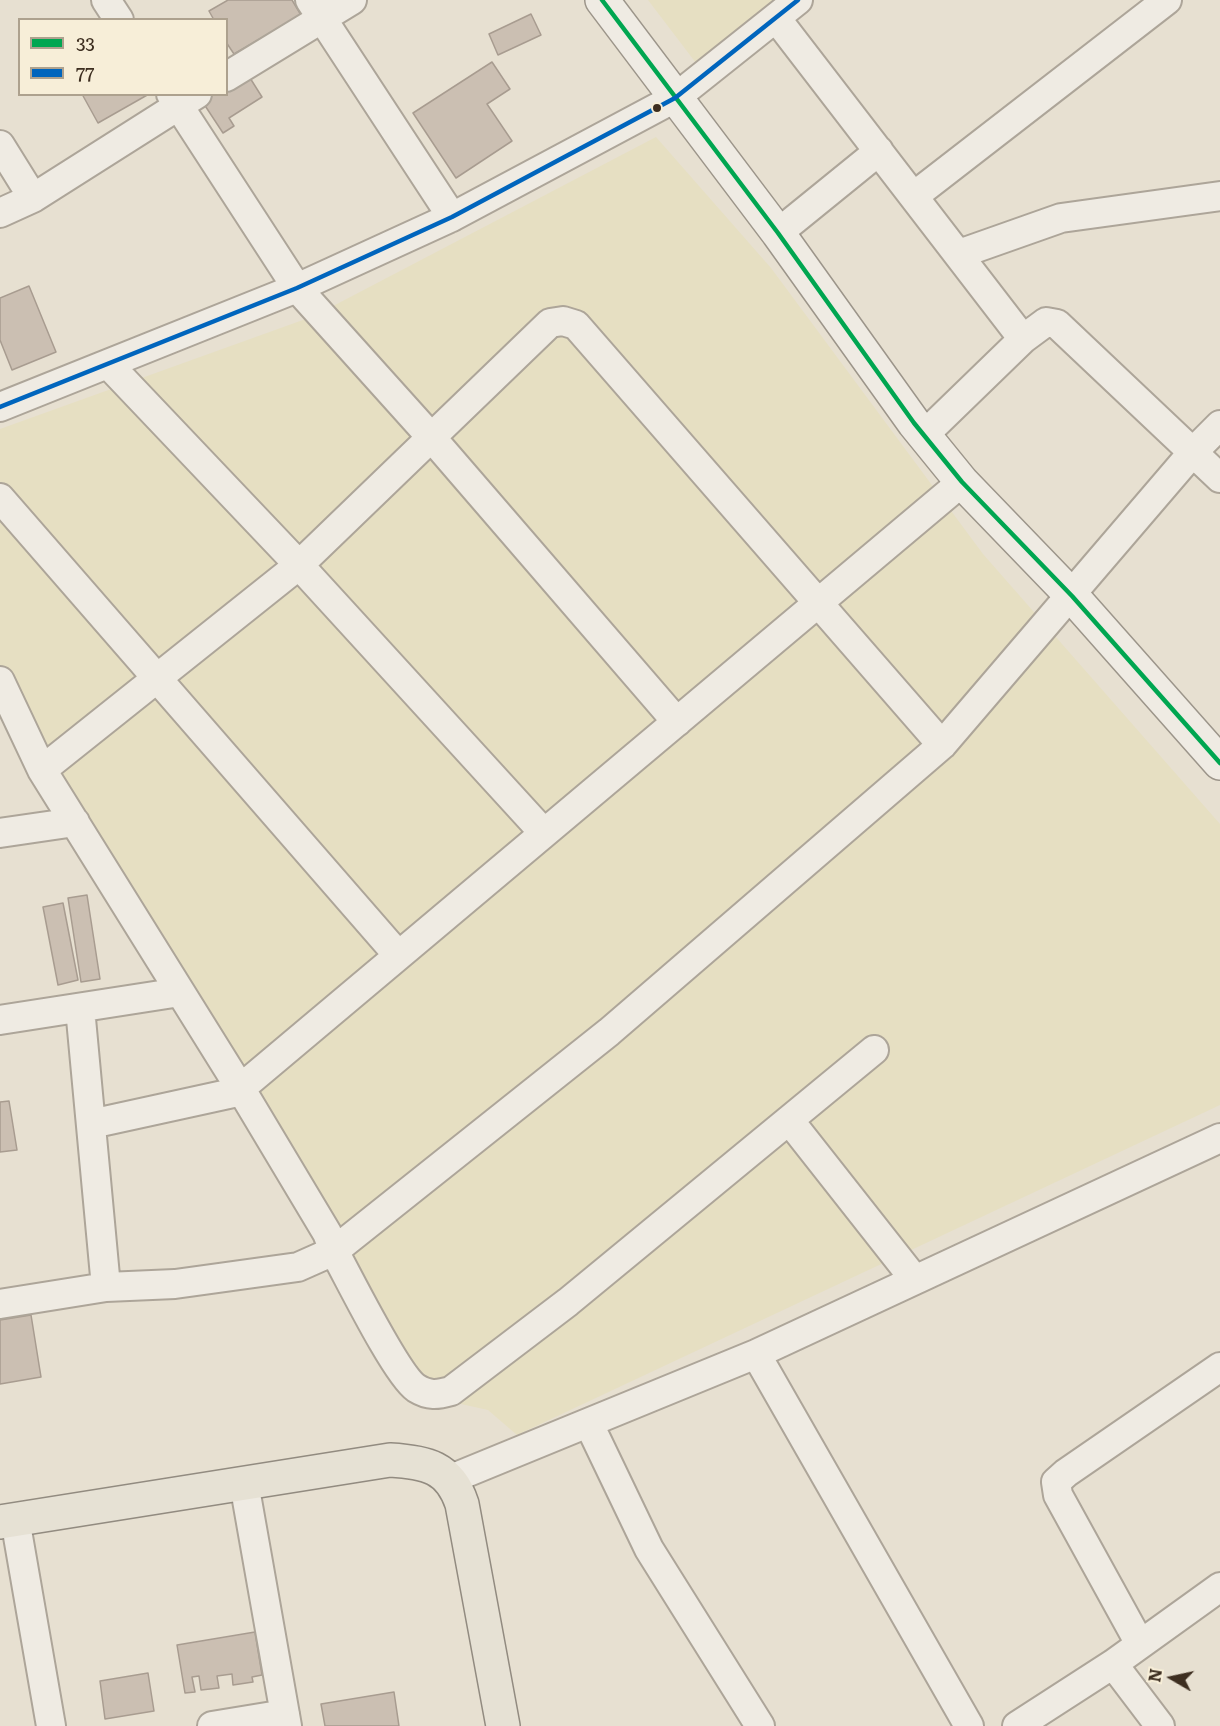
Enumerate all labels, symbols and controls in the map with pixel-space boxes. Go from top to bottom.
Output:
legend [18,18,228,96]
text: 33 [76,30,95,57]
text: 77 [76,60,94,87]
unlabelled marker [651,102,663,114]
north arrow [1142,1648,1202,1708]
text: N [1141,1667,1167,1684]

